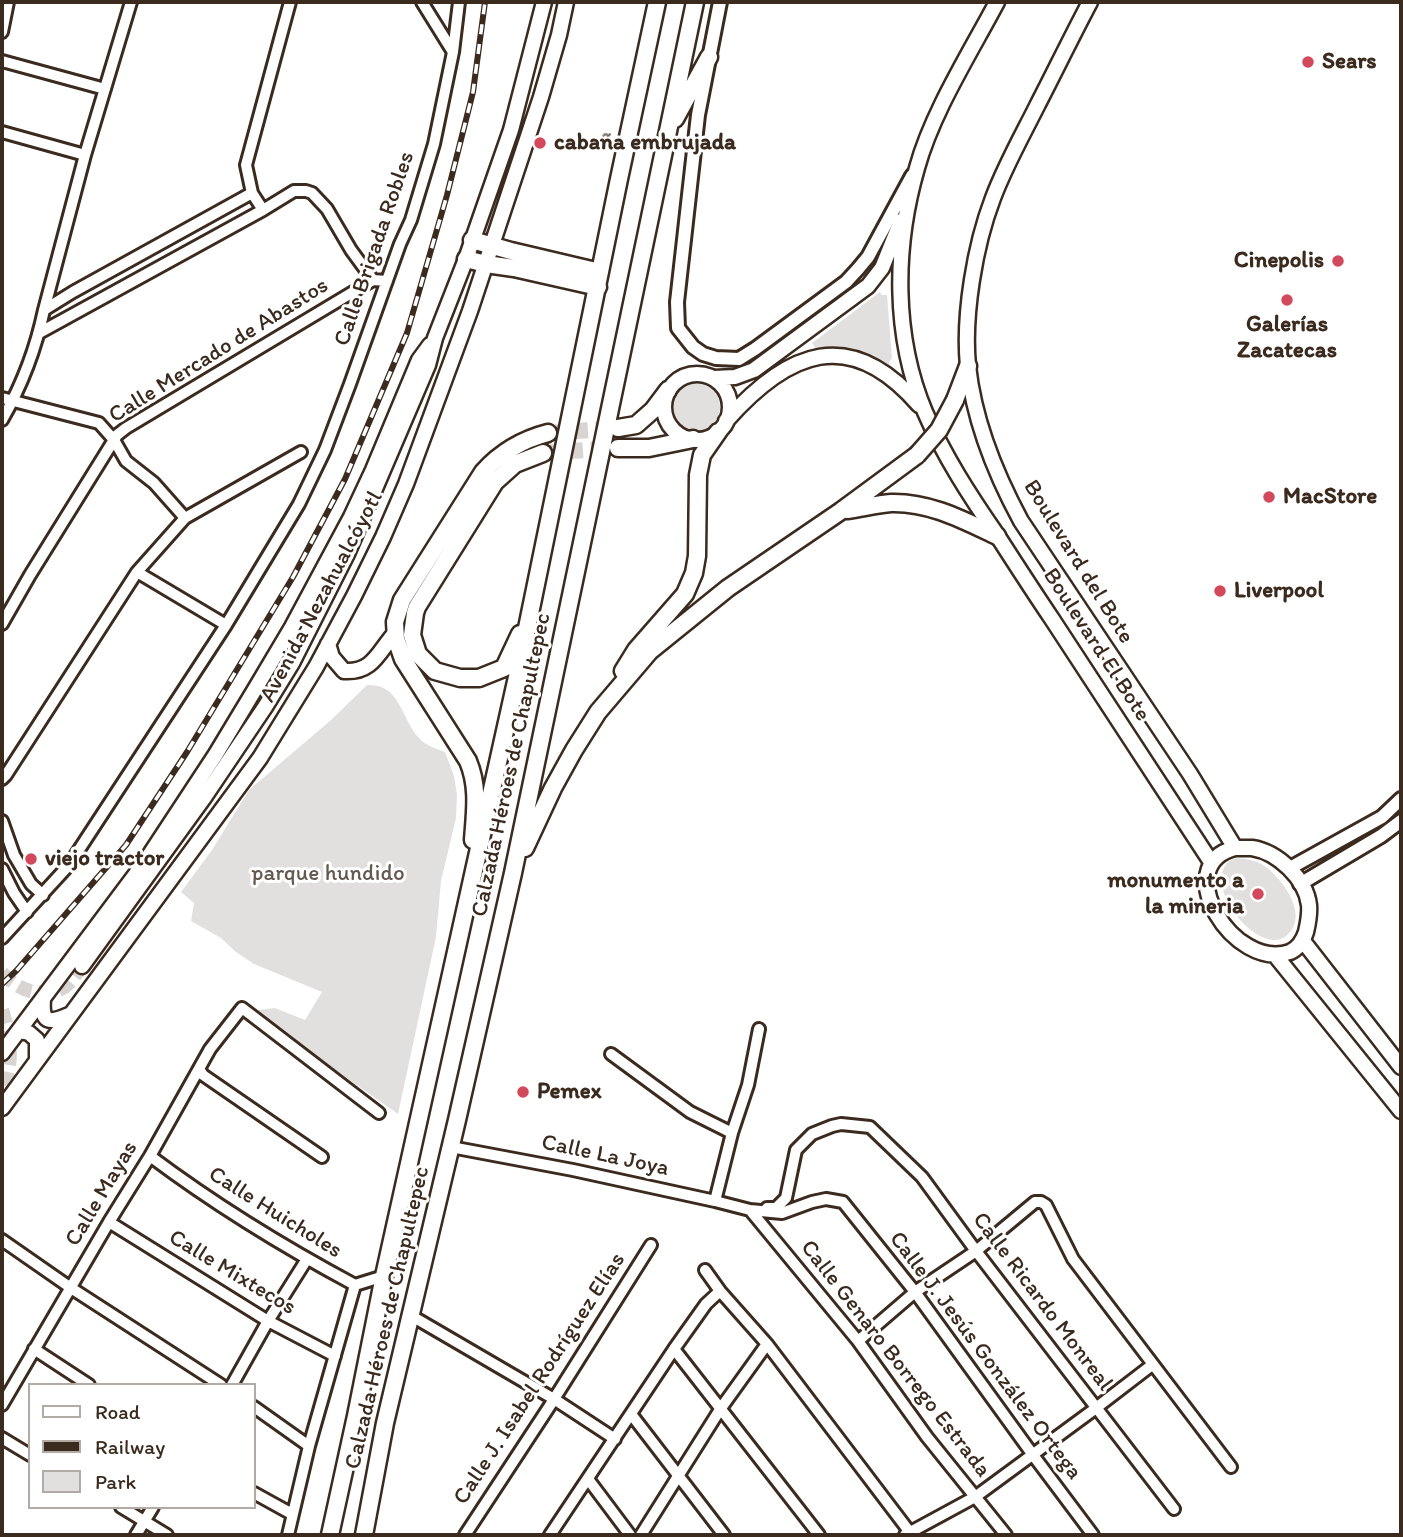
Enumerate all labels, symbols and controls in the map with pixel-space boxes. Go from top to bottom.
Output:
place label: Sears [1322,48,1377,76]
marker: Sears [1300,54,1316,70]
place label: cabaña embrujada [554,129,736,157]
marker: cabaña embrujada [532,135,548,151]
street label: Calle Brigada Robles [329,148,421,350]
place label: Cinepolis [1234,247,1324,275]
marker: Cinepolis [1330,253,1346,269]
street label: Calle Mercado de Abastos [104,272,334,430]
marker: Galerías Zacatecas [1279,292,1295,308]
place label: Galerías Zacatecas [1237,311,1337,365]
street label: Boulevard del Bote [1017,475,1139,649]
place label: MacStore [1283,483,1377,511]
street label: Avenida Nezahualcóyotl [255,487,389,707]
marker: MacStore [1261,489,1277,505]
street label: Boulevard El Bote [1036,563,1156,727]
place label: Liverpool [1234,577,1324,605]
marker: Liverpool [1212,583,1228,599]
street label: Calzada Héroes de Chapultepec [466,611,558,919]
place label: viejo tractor [45,845,164,873]
marker: viejo tractor [23,851,39,867]
park label: parque hundido [251,860,405,888]
place label: monumento a la mineria [1107,867,1244,921]
marker: monumento a la mineria [1250,886,1266,902]
place label: Pemex [537,1078,602,1106]
marker: Pemex [515,1084,531,1100]
street label: Calle La Joya [539,1129,671,1183]
street label: Calle Mayas [60,1136,144,1252]
street label: Calle Huicholes [203,1161,347,1265]
street label: Calzada Héroes de Chapultepec [340,1164,436,1472]
street label: Calle Ricardo Monreal [966,1207,1118,1397]
street label: Calle Mixtecos [163,1224,301,1322]
street label: Calle J. Jesús González Ortega [883,1227,1087,1485]
street label: Calle Genaro Borrego Estrada [794,1235,996,1483]
street label: Calle J. Isabel Rodríguez Elías [448,1248,632,1510]
legend [28,1383,256,1509]
text: Road [95,1399,140,1424]
text: Railway [95,1434,165,1459]
text: Park [95,1469,136,1494]

